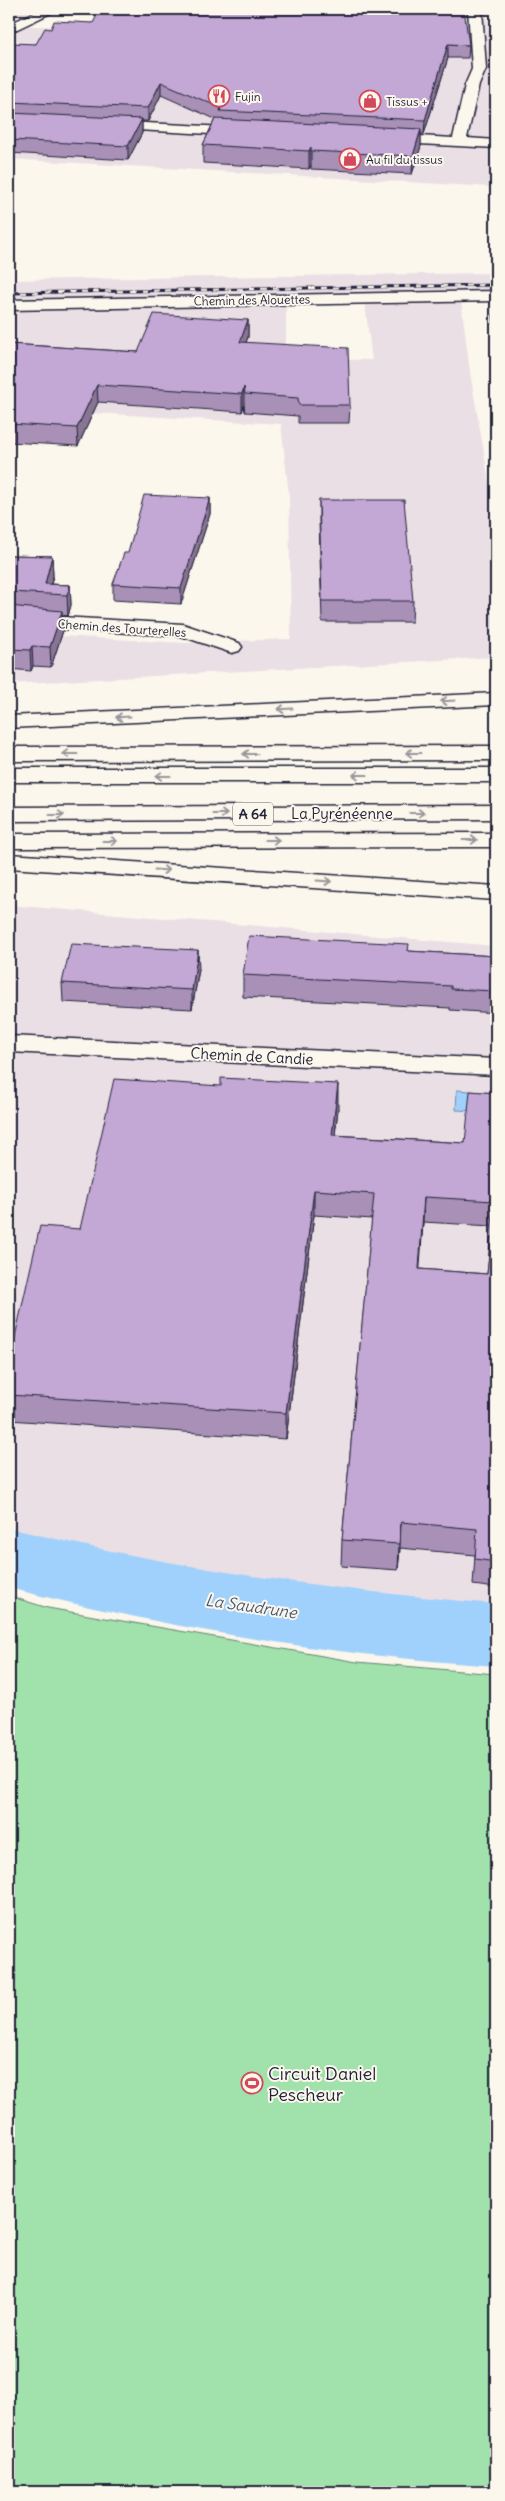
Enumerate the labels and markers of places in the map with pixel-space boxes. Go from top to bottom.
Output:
restaurant icon: Fujin [207,84,231,108]
place label: Fujin [235,89,261,104]
shop icon: Tissus + [358,89,382,113]
place label: Tissus + [386,94,428,109]
shop icon: Au fil du tissus [338,147,362,171]
place label: Au fil du tissus [366,152,443,167]
place label: Circuit Daniel Pescheur [268,2062,376,2106]
sports icon: Circuit Daniel Pescheur [240,2071,264,2095]

